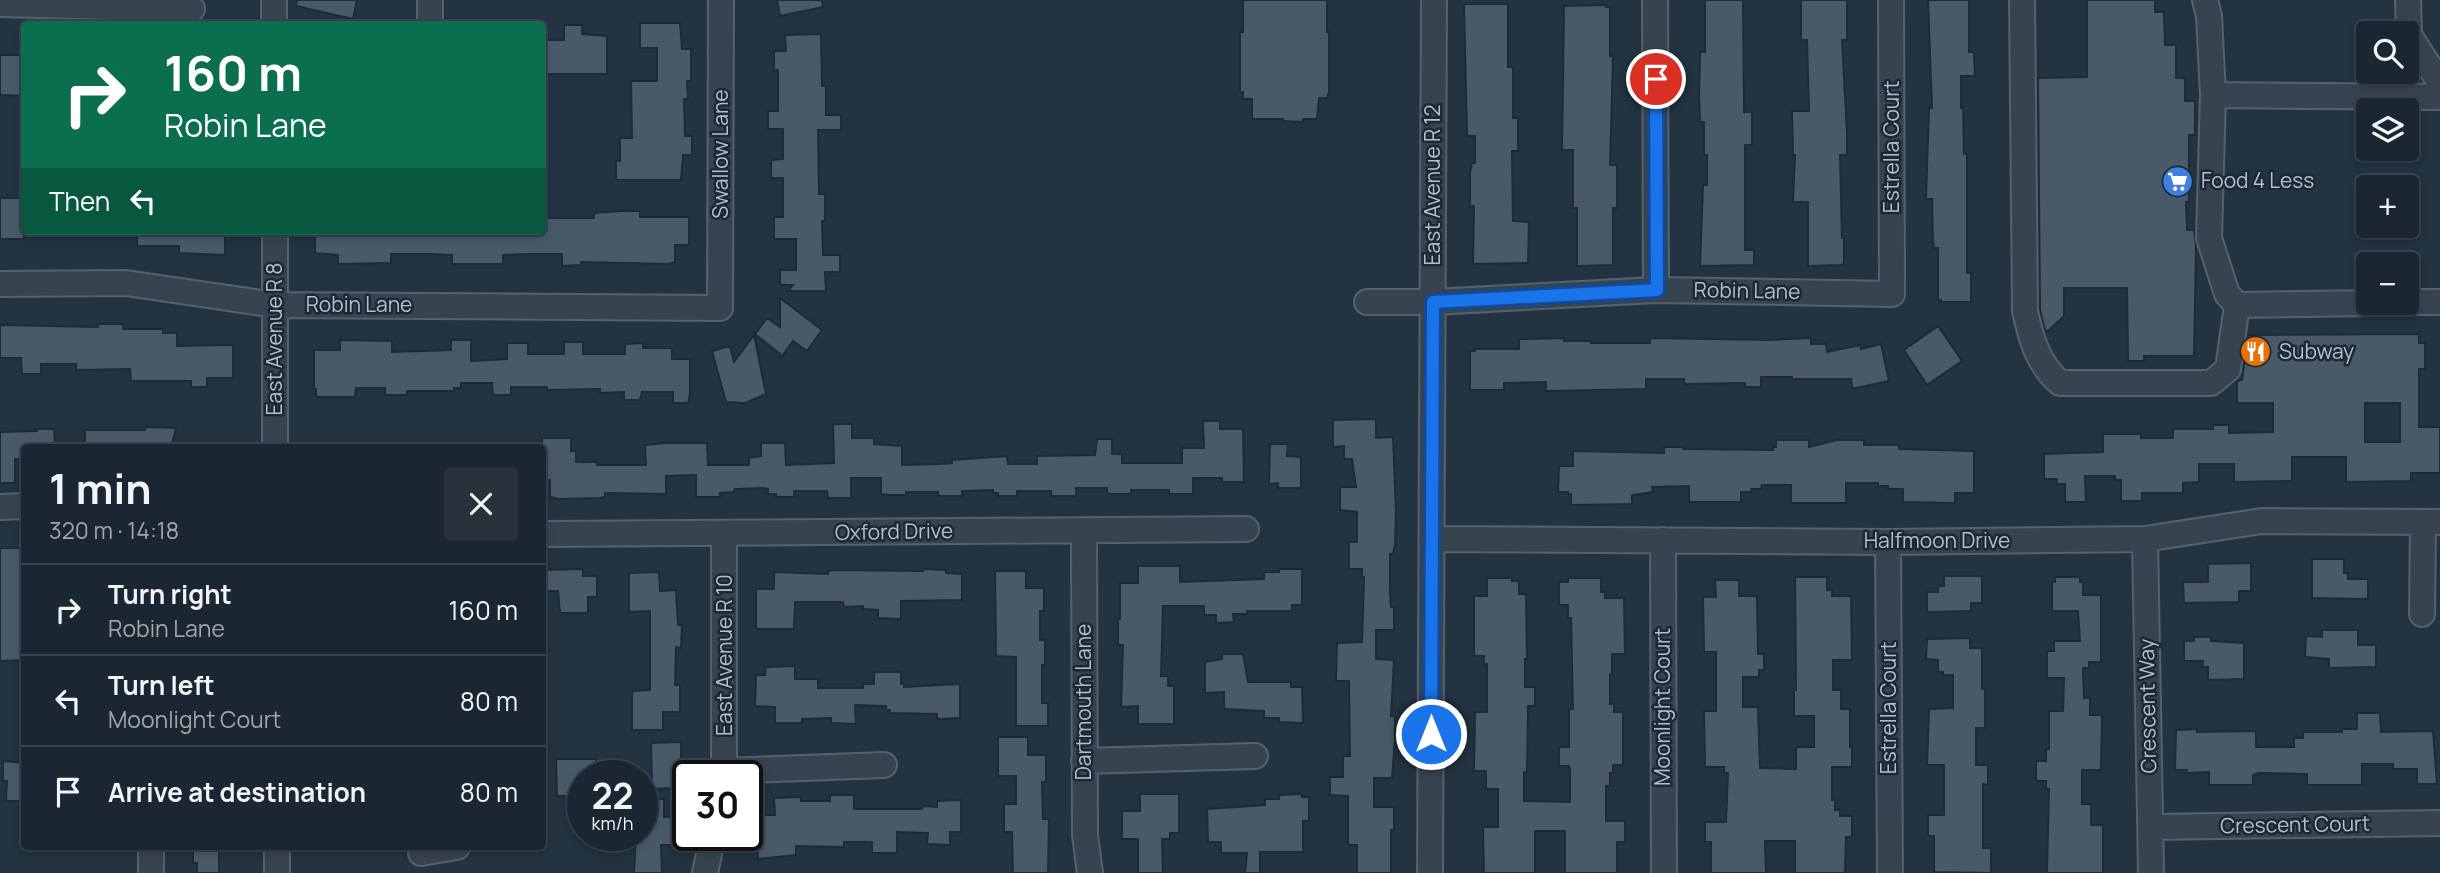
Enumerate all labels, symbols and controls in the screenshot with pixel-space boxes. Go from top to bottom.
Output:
map controls [2356,21,2419,315]
button: search [2356,21,2419,84]
text: 160 m [164,39,302,106]
icon: right [49,49,140,140]
pin [1626,49,1686,109]
icon: arrive [1637,60,1675,98]
street label: Estrella Court [1877,81,1905,213]
street label: Swallow Lane [706,89,734,219]
button: layers [2356,98,2419,161]
text: Robin Lane [164,103,327,147]
street label: East Avenue R 12 [1418,105,1446,265]
supermarket icon: Food 4 Less [2161,164,2195,198]
place label: Food 4 Less [2201,166,2314,194]
button: + [2356,175,2419,238]
icon: left [124,182,162,220]
text: Then [49,183,110,219]
button: − [2356,252,2419,315]
street label: East Avenue R 8 [260,263,288,416]
street label: Robin Lane [1693,275,1801,305]
street label: Robin Lane [306,290,412,318]
restaurant icon: Subway [2239,335,2273,369]
place label: Subway [2279,337,2354,365]
text: 1 min [49,459,152,517]
button: close [444,467,518,541]
text: 320 m · 14:18 [49,514,179,546]
street label: Oxford Drive [835,516,953,546]
street label: Halfmoon Drive [1864,526,2010,554]
street label: East Avenue R 10 [710,574,738,736]
text: Turn right [108,576,232,612]
icon: right [49,591,87,629]
text: 160 m [449,592,518,628]
text: Robin Lane [108,612,225,644]
street label: Dartmouth Lane [1069,624,1097,780]
street label: Moonlight Court [1648,628,1676,786]
street label: Crescent Way [2132,638,2162,774]
street label: Estrella Court [1874,642,1902,774]
text: Turn left [108,667,215,703]
icon: left [49,682,87,720]
text: 80 m [460,683,518,719]
position arrow [1394,697,1468,771]
text: Moonlight Court [108,703,281,735]
speed limit sign: 30 [672,760,763,851]
text: 22 [592,772,633,820]
icon: arrive [49,773,87,811]
text: Arrive at destination [108,774,366,810]
text: 80 m [460,774,518,810]
street label: Crescent Court [2220,809,2370,839]
text: km/h [592,811,633,835]

